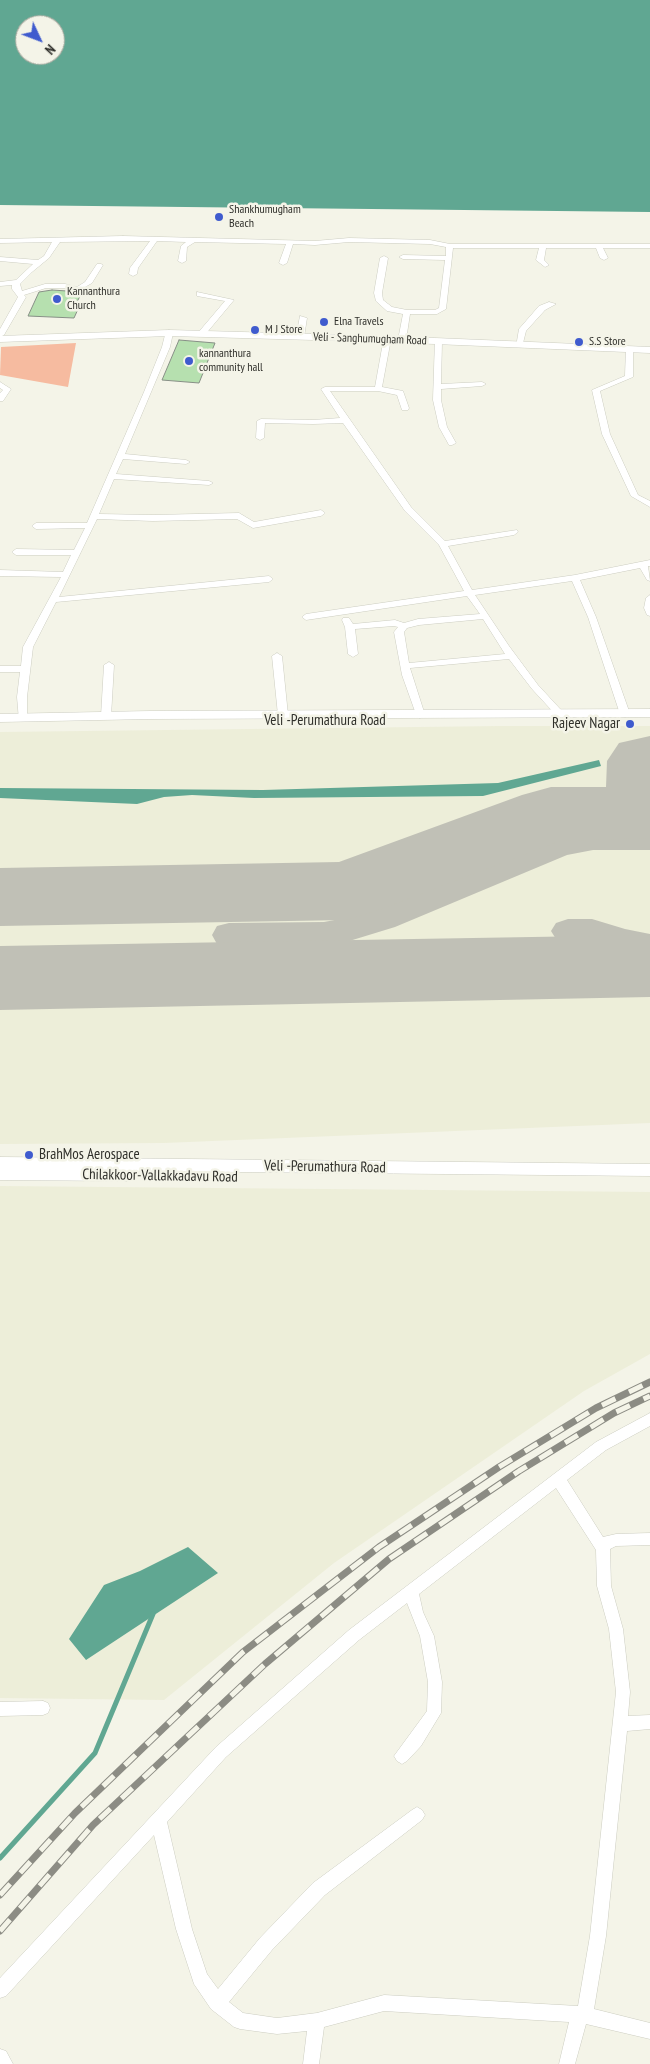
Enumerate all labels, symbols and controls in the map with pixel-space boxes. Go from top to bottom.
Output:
north arrow [15,15,65,65]
text: N [41,41,59,58]
place label: Shankhumugham Beach [229,203,301,231]
marker: Shankhumugham Beach [213,211,225,223]
place label: Kannanthura Church [67,285,120,313]
marker: Kannanthura Church [51,293,63,305]
place label: Elna Travels [334,315,383,329]
marker: Elna Travels [318,316,330,328]
place label: M J Store [265,323,302,337]
marker: M J Store [249,324,261,336]
street label: Veli - Sanghumugham Road [313,330,427,348]
place label: S.S Store [589,335,626,349]
marker: S.S Store [573,336,585,348]
place label: kannanthura community hall [199,347,263,375]
marker: kannanthura community hall [183,355,195,367]
street label: Veli -Perumathura Road [264,712,386,730]
place label: Rajeev Nagar [552,715,620,733]
marker: Rajeev Nagar [624,718,636,730]
place label: BrahMos Aerospace [39,1146,140,1164]
marker: BrahMos Aerospace [23,1149,35,1161]
street label: Veli -Perumathura Road [264,1157,386,1177]
street label: Chilakkoor-Vallakkadavu Road [82,1166,238,1186]

